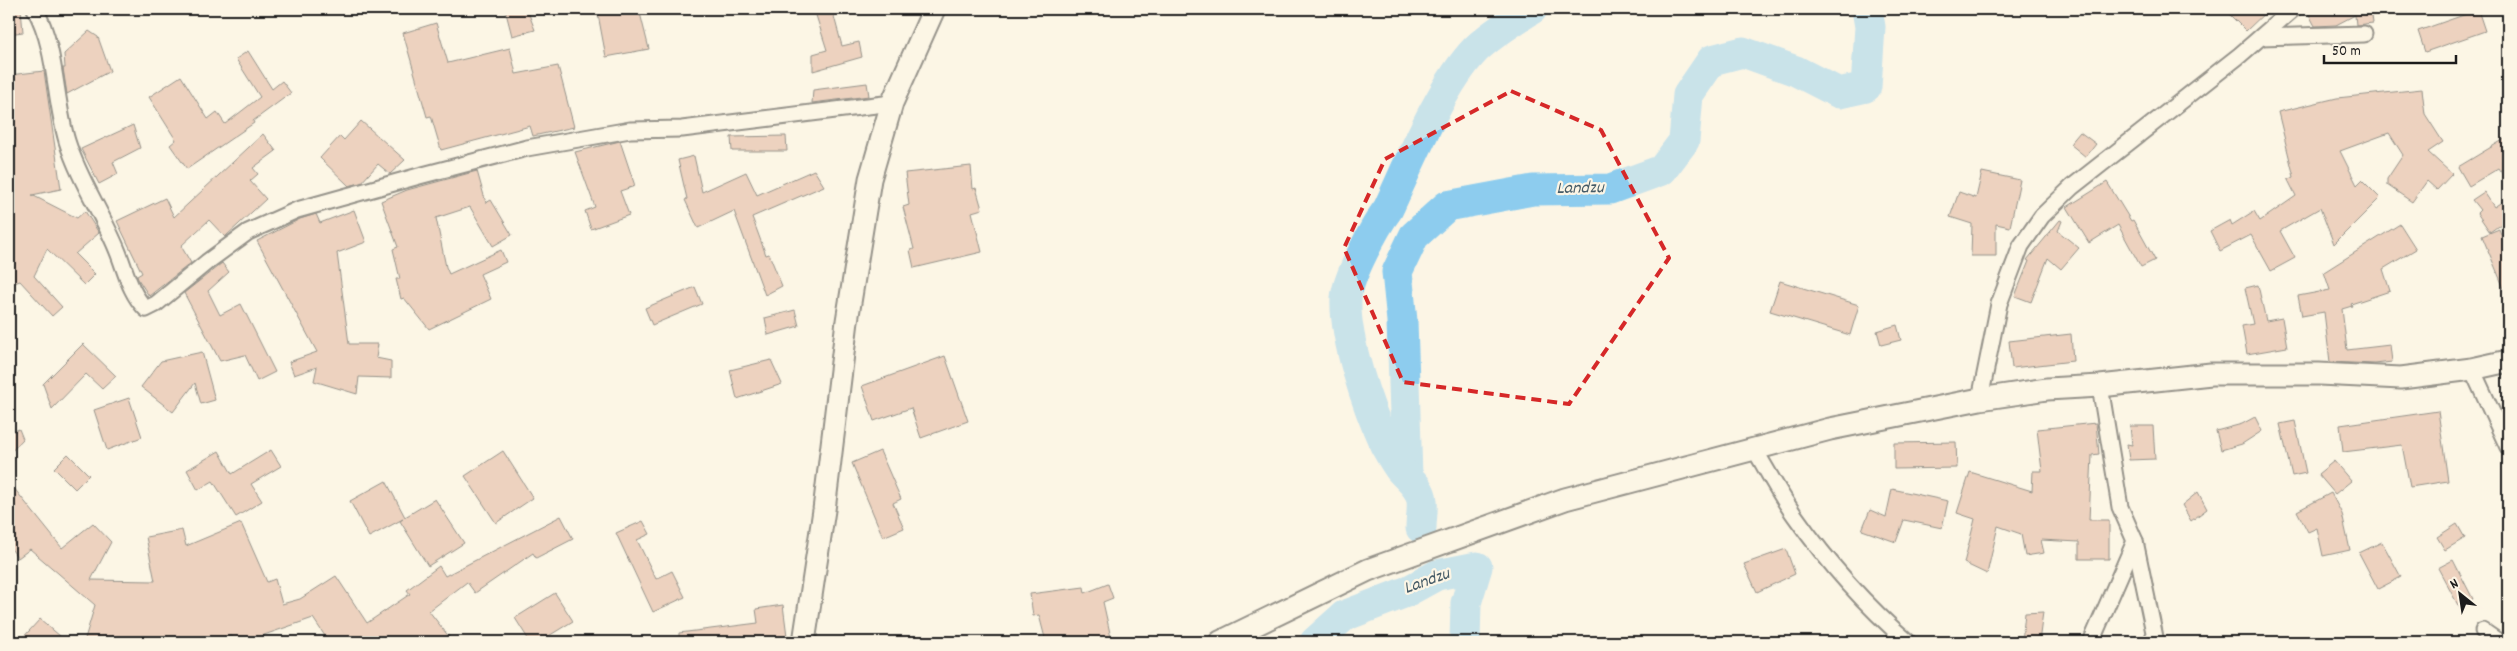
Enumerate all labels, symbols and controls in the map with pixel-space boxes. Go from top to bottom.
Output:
scale bar [2324,32,2457,64]
text: 50 m [2332,41,2361,63]
water label: Landzu [1556,176,1605,202]
water label: Landzu [1401,562,1455,602]
north arrow [2434,568,2484,618]
text: N [2447,574,2463,595]

